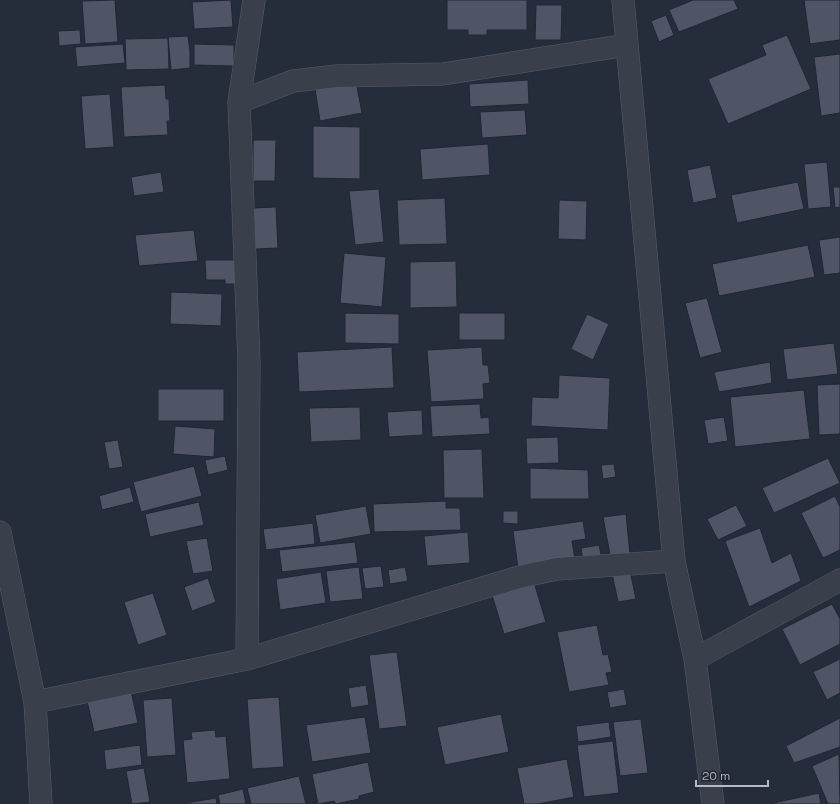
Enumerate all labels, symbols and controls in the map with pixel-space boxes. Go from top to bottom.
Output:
scale bar [696,762,768,788]
text: 20 m [702,768,730,784]

